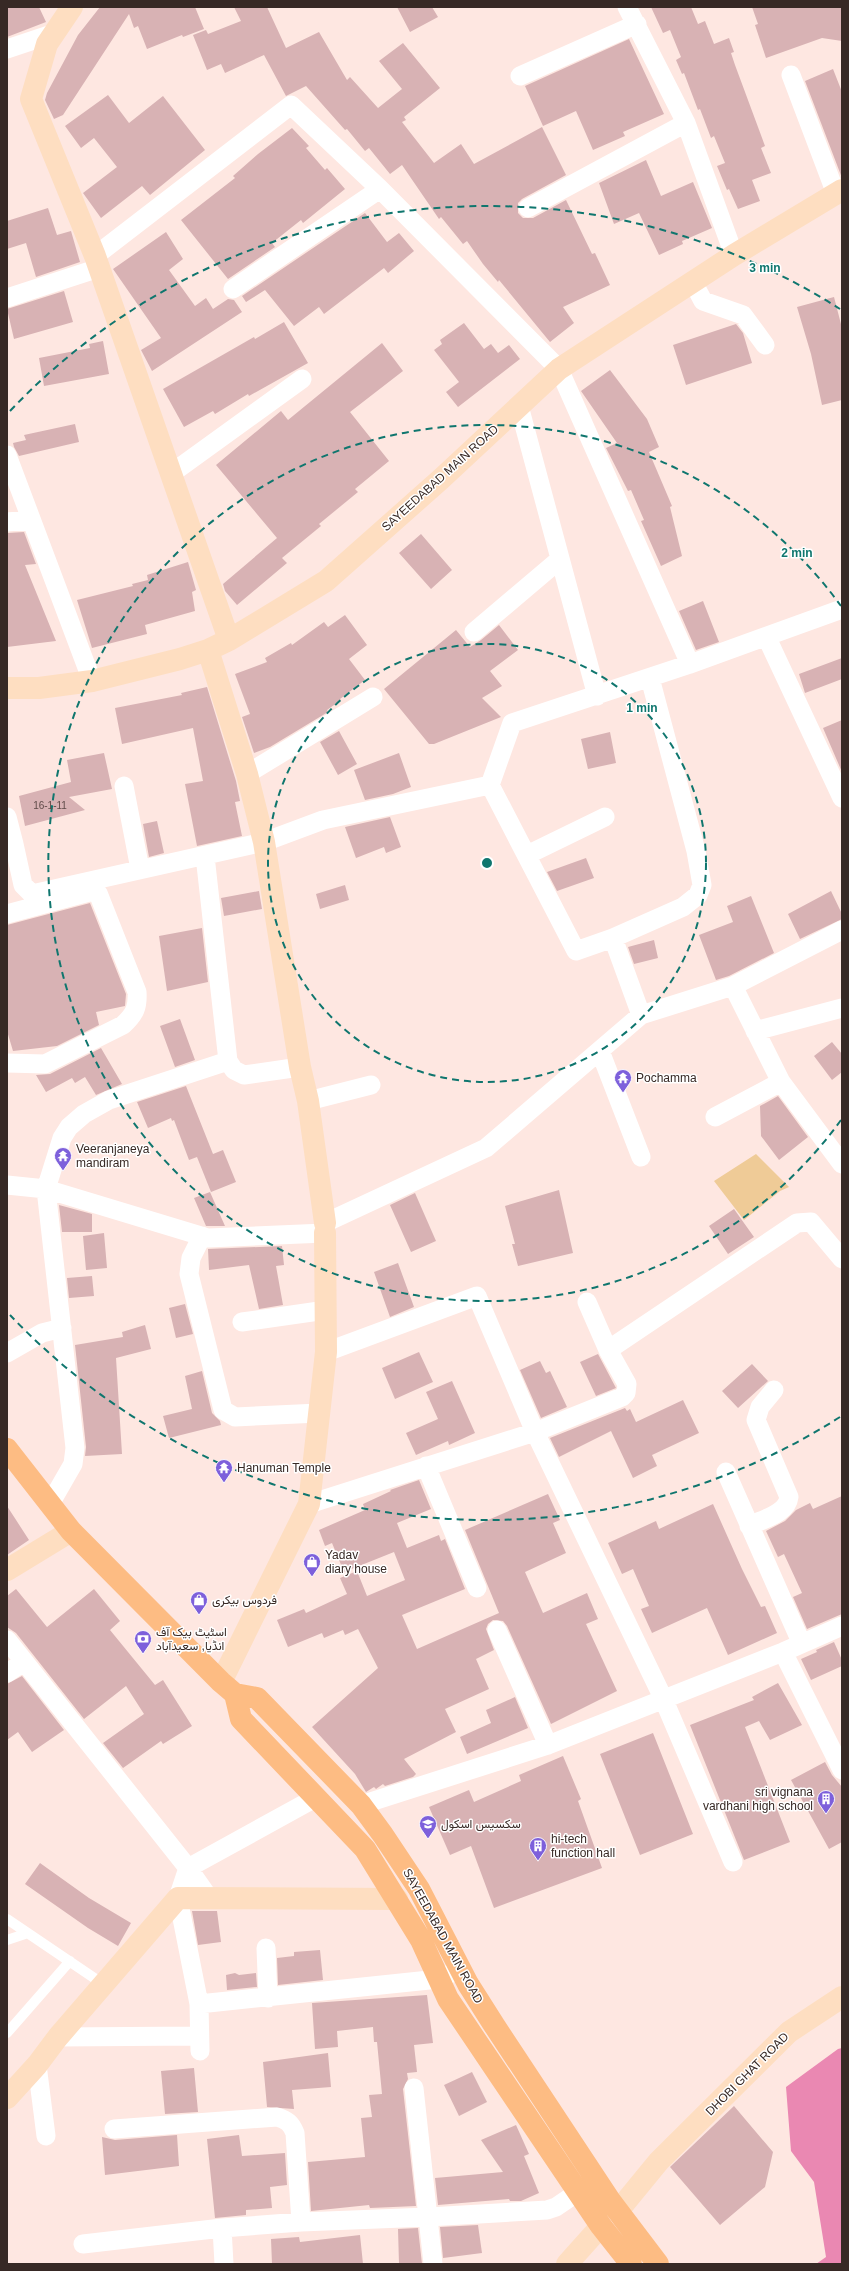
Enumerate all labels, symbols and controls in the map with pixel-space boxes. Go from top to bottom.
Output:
text: 3 min [749,261,781,275]
street label: SAYEEDABAD MAIN ROAD [379,422,501,534]
text: 2 min [781,546,813,560]
text: 1 min [626,701,658,715]
house number: 16-1-11 [33,800,67,811]
centre of rings [480,856,494,870]
temple icon: Pochamma [613,1068,633,1093]
place label: Pochamma [636,1071,697,1085]
place label: Veeranjaneya mandiram [76,1142,150,1170]
temple icon: Veeranjaneya mandiram [53,1146,73,1171]
temple icon: Hanuman Temple [214,1458,234,1483]
place label: Hanuman Temple [237,1461,331,1475]
place label: Yadav diary house [325,1548,387,1576]
shop icon: Yadav diary house [302,1552,322,1577]
shop icon: فردوس بیکری [189,1590,209,1615]
place label: فردوس بیکری [212,1593,277,1608]
place label: اسٹیٹ بیک آف انڈیا, سعیدآباد [156,1625,227,1653]
bank icon: اسٹیٹ بیک آف انڈیا, سعیدآباد [133,1629,153,1654]
place label: sri vignana vardhani high school [703,1785,813,1813]
building icon: sri vignana vardhani high school [816,1789,836,1814]
school or university icon: سکسیس اسکول [418,1814,438,1839]
place label: سکسیس اسکول [441,1817,521,1832]
place label: hi-tech function hall [551,1832,615,1860]
building icon: hi-tech function hall [528,1836,548,1861]
street label: SAYEEDABAD MAIN ROAD [400,1866,486,2006]
street label: DHOBI GHAT ROAD [703,2029,792,2118]

